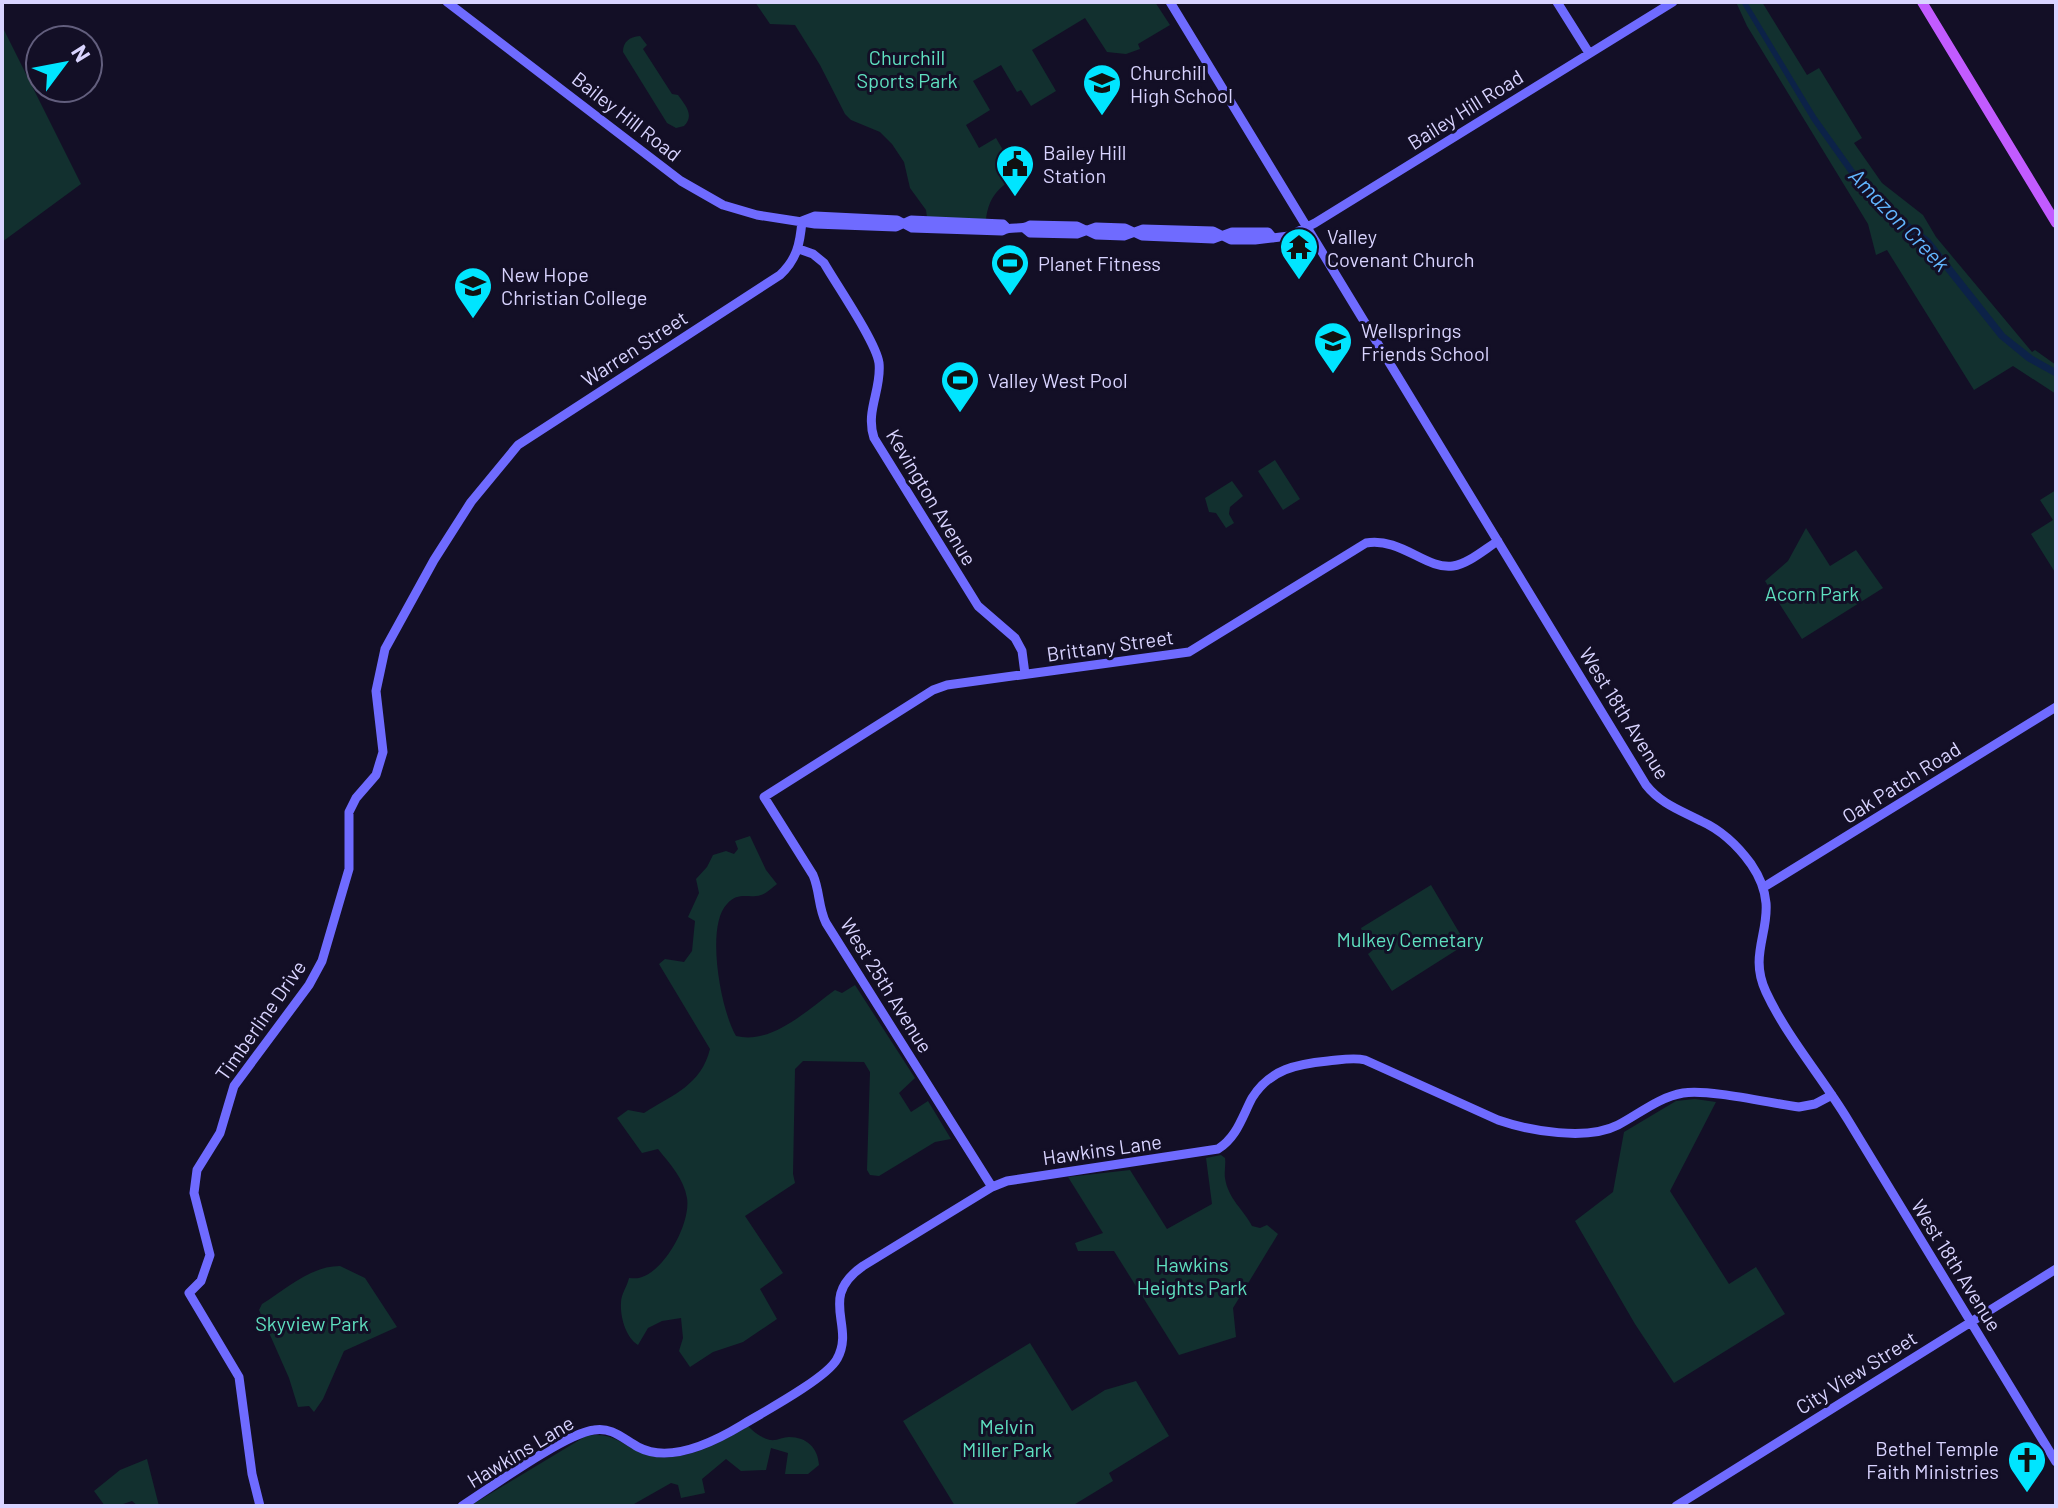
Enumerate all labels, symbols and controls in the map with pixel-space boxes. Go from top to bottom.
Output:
north arrow [24,24,104,104]
text: N [67,40,97,66]
park label: Churchill Sports Park [856,45,958,92]
place label: Churchill High School [1130,60,1233,107]
school or university icon: Churchill High School [1081,62,1123,117]
street label: Bailey Hill Road [1403,64,1527,154]
street label: Bailey Hill Road [568,66,686,166]
place label: Bailey Hill Station [1043,140,1126,187]
public building icon: Bailey Hill Station [994,143,1036,198]
water label: Amazon Creek [1844,162,1956,276]
place label: Valley Covenant Church [1327,224,1475,271]
temple icon: Valley Covenant Church [1278,226,1320,281]
sports icon: Planet Fitness [989,242,1031,297]
place label: Planet Fitness [1038,251,1161,275]
place label: New Hope Christian College [501,262,648,309]
school or university icon: New Hope Christian College [452,265,494,320]
street label: Warren Street [577,305,691,391]
place label: Wellsprings Friends School [1361,318,1489,365]
school or university icon: Wellsprings Friends School [1312,320,1354,375]
sports icon: Valley West Pool [939,359,981,414]
place label: Valley West Pool [988,368,1128,392]
street label: Kevington Avenue [882,425,982,569]
park label: Acorn Park [1765,581,1859,605]
street label: Brittany Street [1045,624,1175,666]
street label: West 18th Avenue [1575,643,1675,783]
street label: Oak Patch Road [1837,736,1965,828]
street label: West 25th Avenue [836,913,938,1057]
park label: Mulkey Cemetary [1336,927,1484,951]
street label: Timberline Drive [210,955,310,1085]
street label: Hawkins Lane [1041,1129,1163,1169]
street label: West 18th Avenue [1907,1195,2007,1335]
park label: Hawkins Heights Park [1137,1252,1247,1299]
park label: Skyview Park [255,1311,369,1335]
street label: City View Street [1791,1325,1921,1419]
street label: Hawkins Lane [462,1410,578,1492]
park label: Melvin Miller Park [962,1414,1052,1461]
place label: Bethel Temple Faith Ministries [1866,1436,1999,1483]
church icon: Bethel Temple Faith Ministries [2006,1439,2048,1494]

